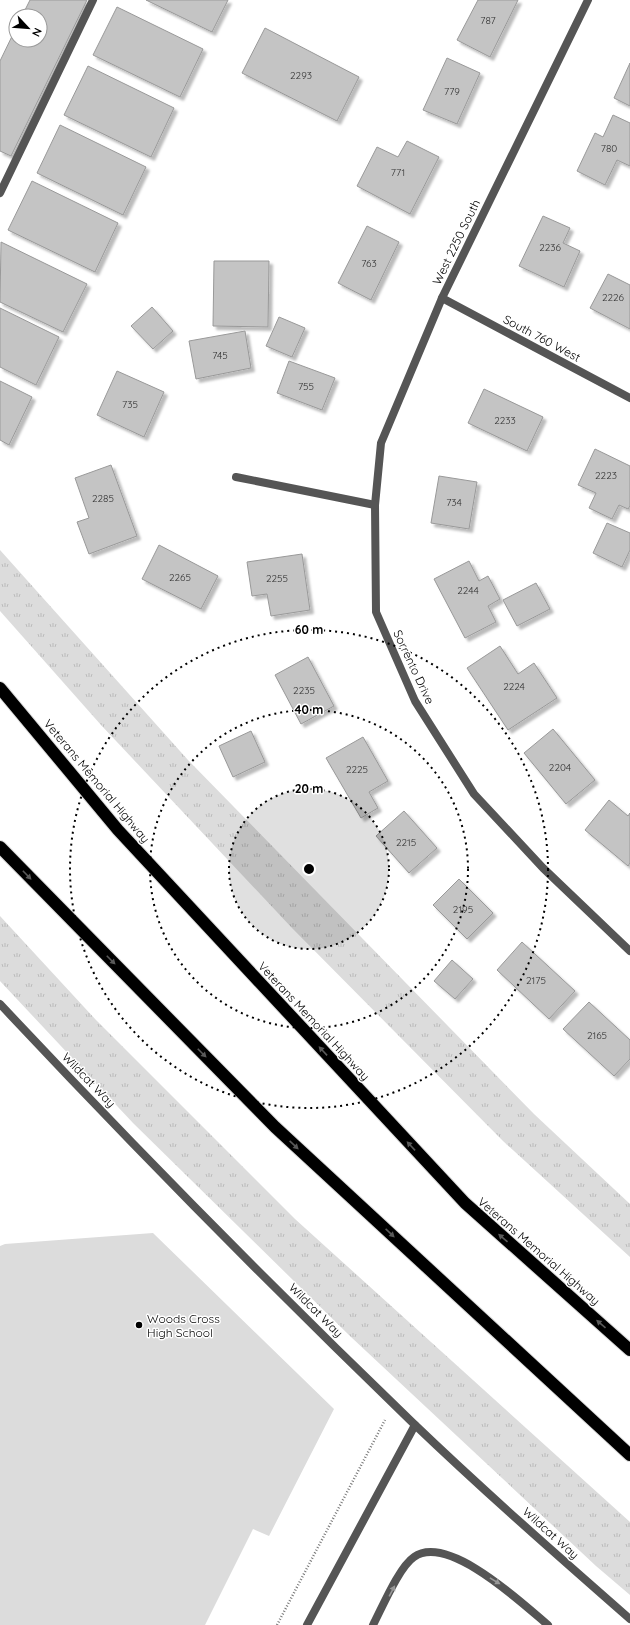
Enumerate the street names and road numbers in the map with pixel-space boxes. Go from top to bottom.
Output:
street label: West 2250 South [429,197,483,287]
street label: South 760 West [501,311,583,365]
street label: Sorrento Drive [390,628,438,707]
street label: Veterans Memorial Highway [41,716,153,846]
street label: Veterans Memorial Highway [255,958,373,1084]
street label: Wildcat Way [59,1049,119,1111]
street label: Veterans Memorial Highway [475,1194,603,1308]
street label: Wildcat Way [286,1280,346,1340]
street label: Wildcat Way [520,1504,582,1562]

